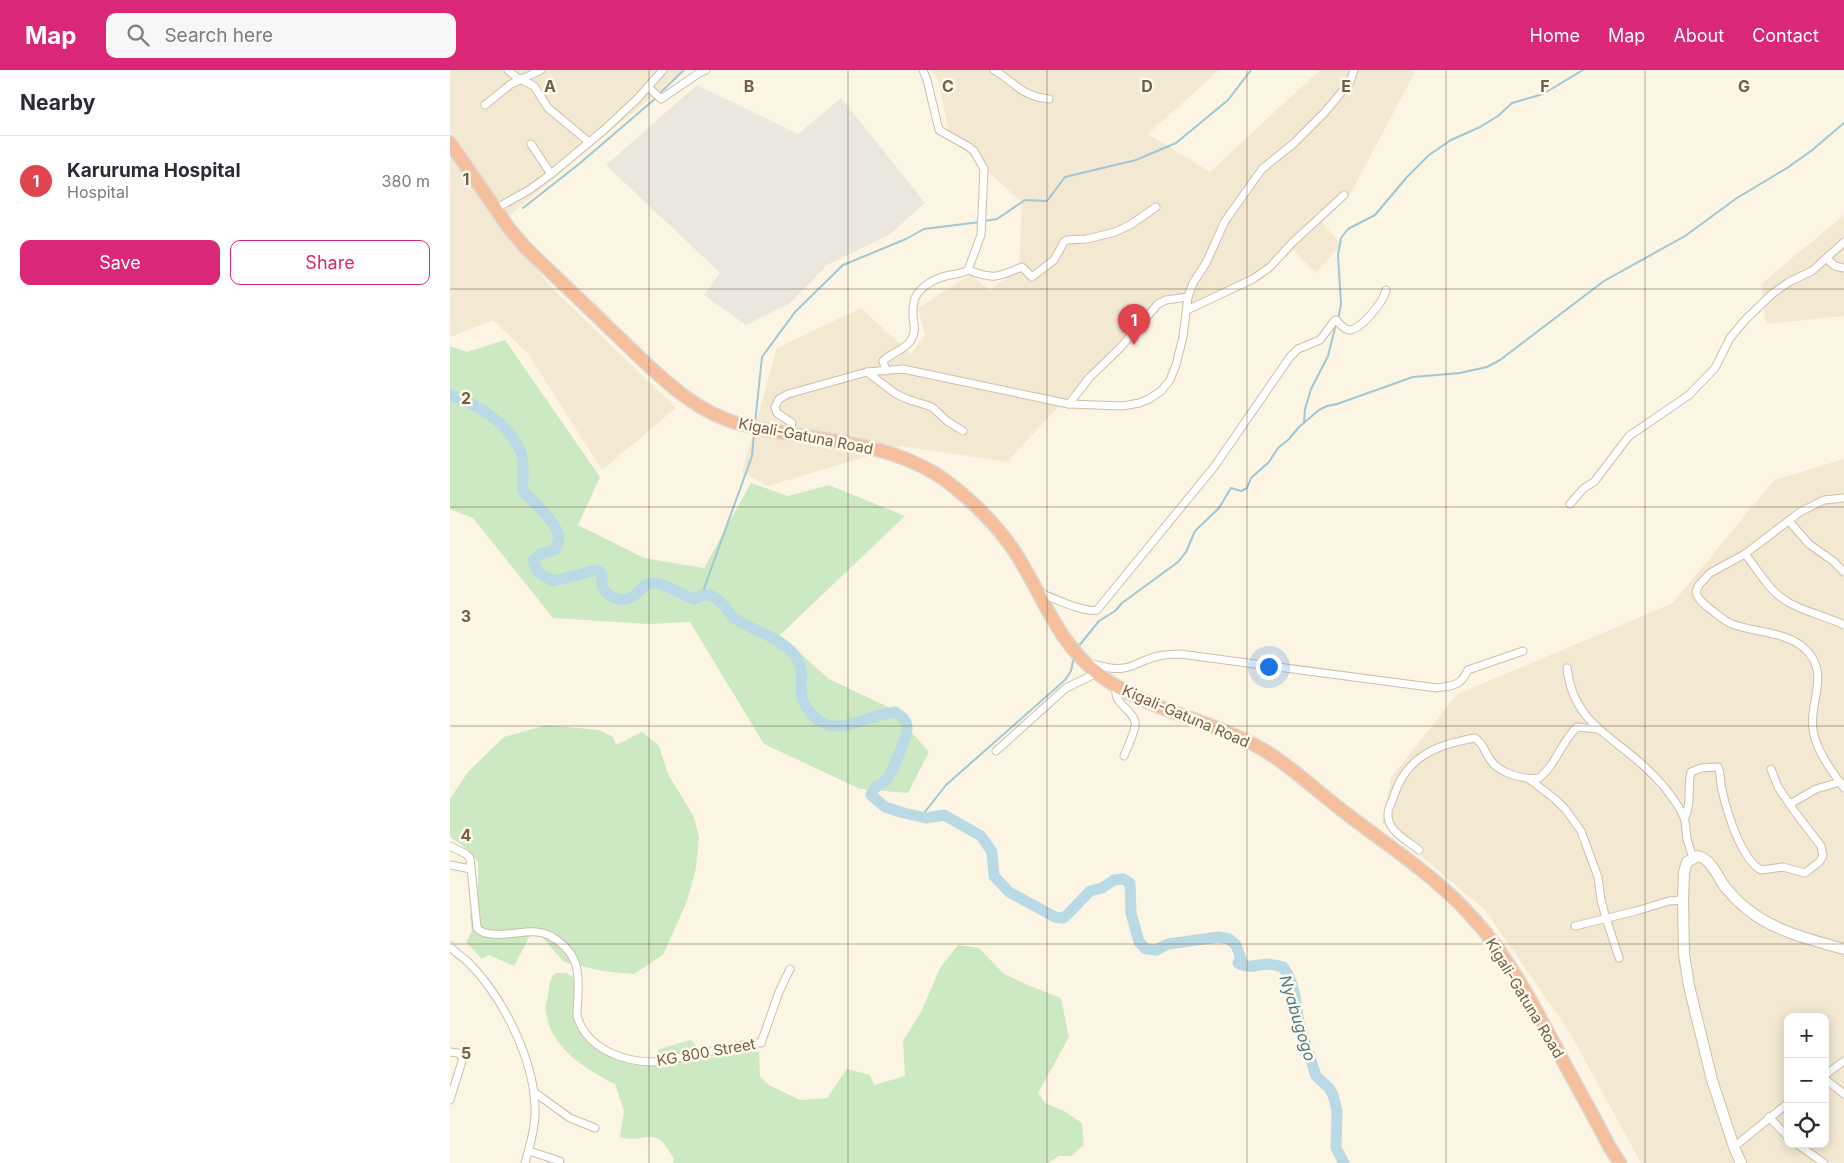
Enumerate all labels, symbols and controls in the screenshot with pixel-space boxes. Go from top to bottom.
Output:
search box [106,13,456,58]
text: Map [25,21,76,50]
icon: search [124,21,152,49]
text: Search here [164,24,273,47]
text: Home [1530,25,1580,46]
text: Map [1608,25,1645,46]
text: About [1673,25,1724,46]
text: Contact [1752,25,1819,46]
text: A [544,76,556,96]
text: B [744,76,754,96]
text: C [942,76,954,96]
text: D [1141,76,1153,96]
text: E [1341,76,1351,96]
text: F [1540,76,1550,96]
text: G [1738,76,1750,96]
text: Nearby [20,90,95,115]
text: Karuruma Hospital [67,159,241,182]
text: 1 [463,169,469,189]
text: 1 [33,171,39,191]
text: 380 m [382,171,430,191]
text: Hospital [67,182,129,202]
button: Save [20,240,220,285]
button: Share [230,240,430,285]
pin: 1 [1118,304,1150,345]
text: 2 [461,388,471,408]
street label: Kigali-Gatuna Road [737,414,875,458]
text: 3 [461,606,471,626]
your location [1256,654,1282,680]
street label: Kigali-Gatuna Road [1119,681,1253,751]
text: 4 [461,825,472,845]
street label: Kigali-Gatuna Road [1482,934,1568,1062]
water label: Nyabugogo [1275,973,1321,1063]
map controls [1784,1013,1829,1148]
button: + [1784,1013,1829,1058]
street label: KG 800 Street [655,1034,757,1070]
text: 5 [461,1043,471,1063]
button: − [1784,1058,1829,1103]
button: locate [1784,1103,1829,1148]

